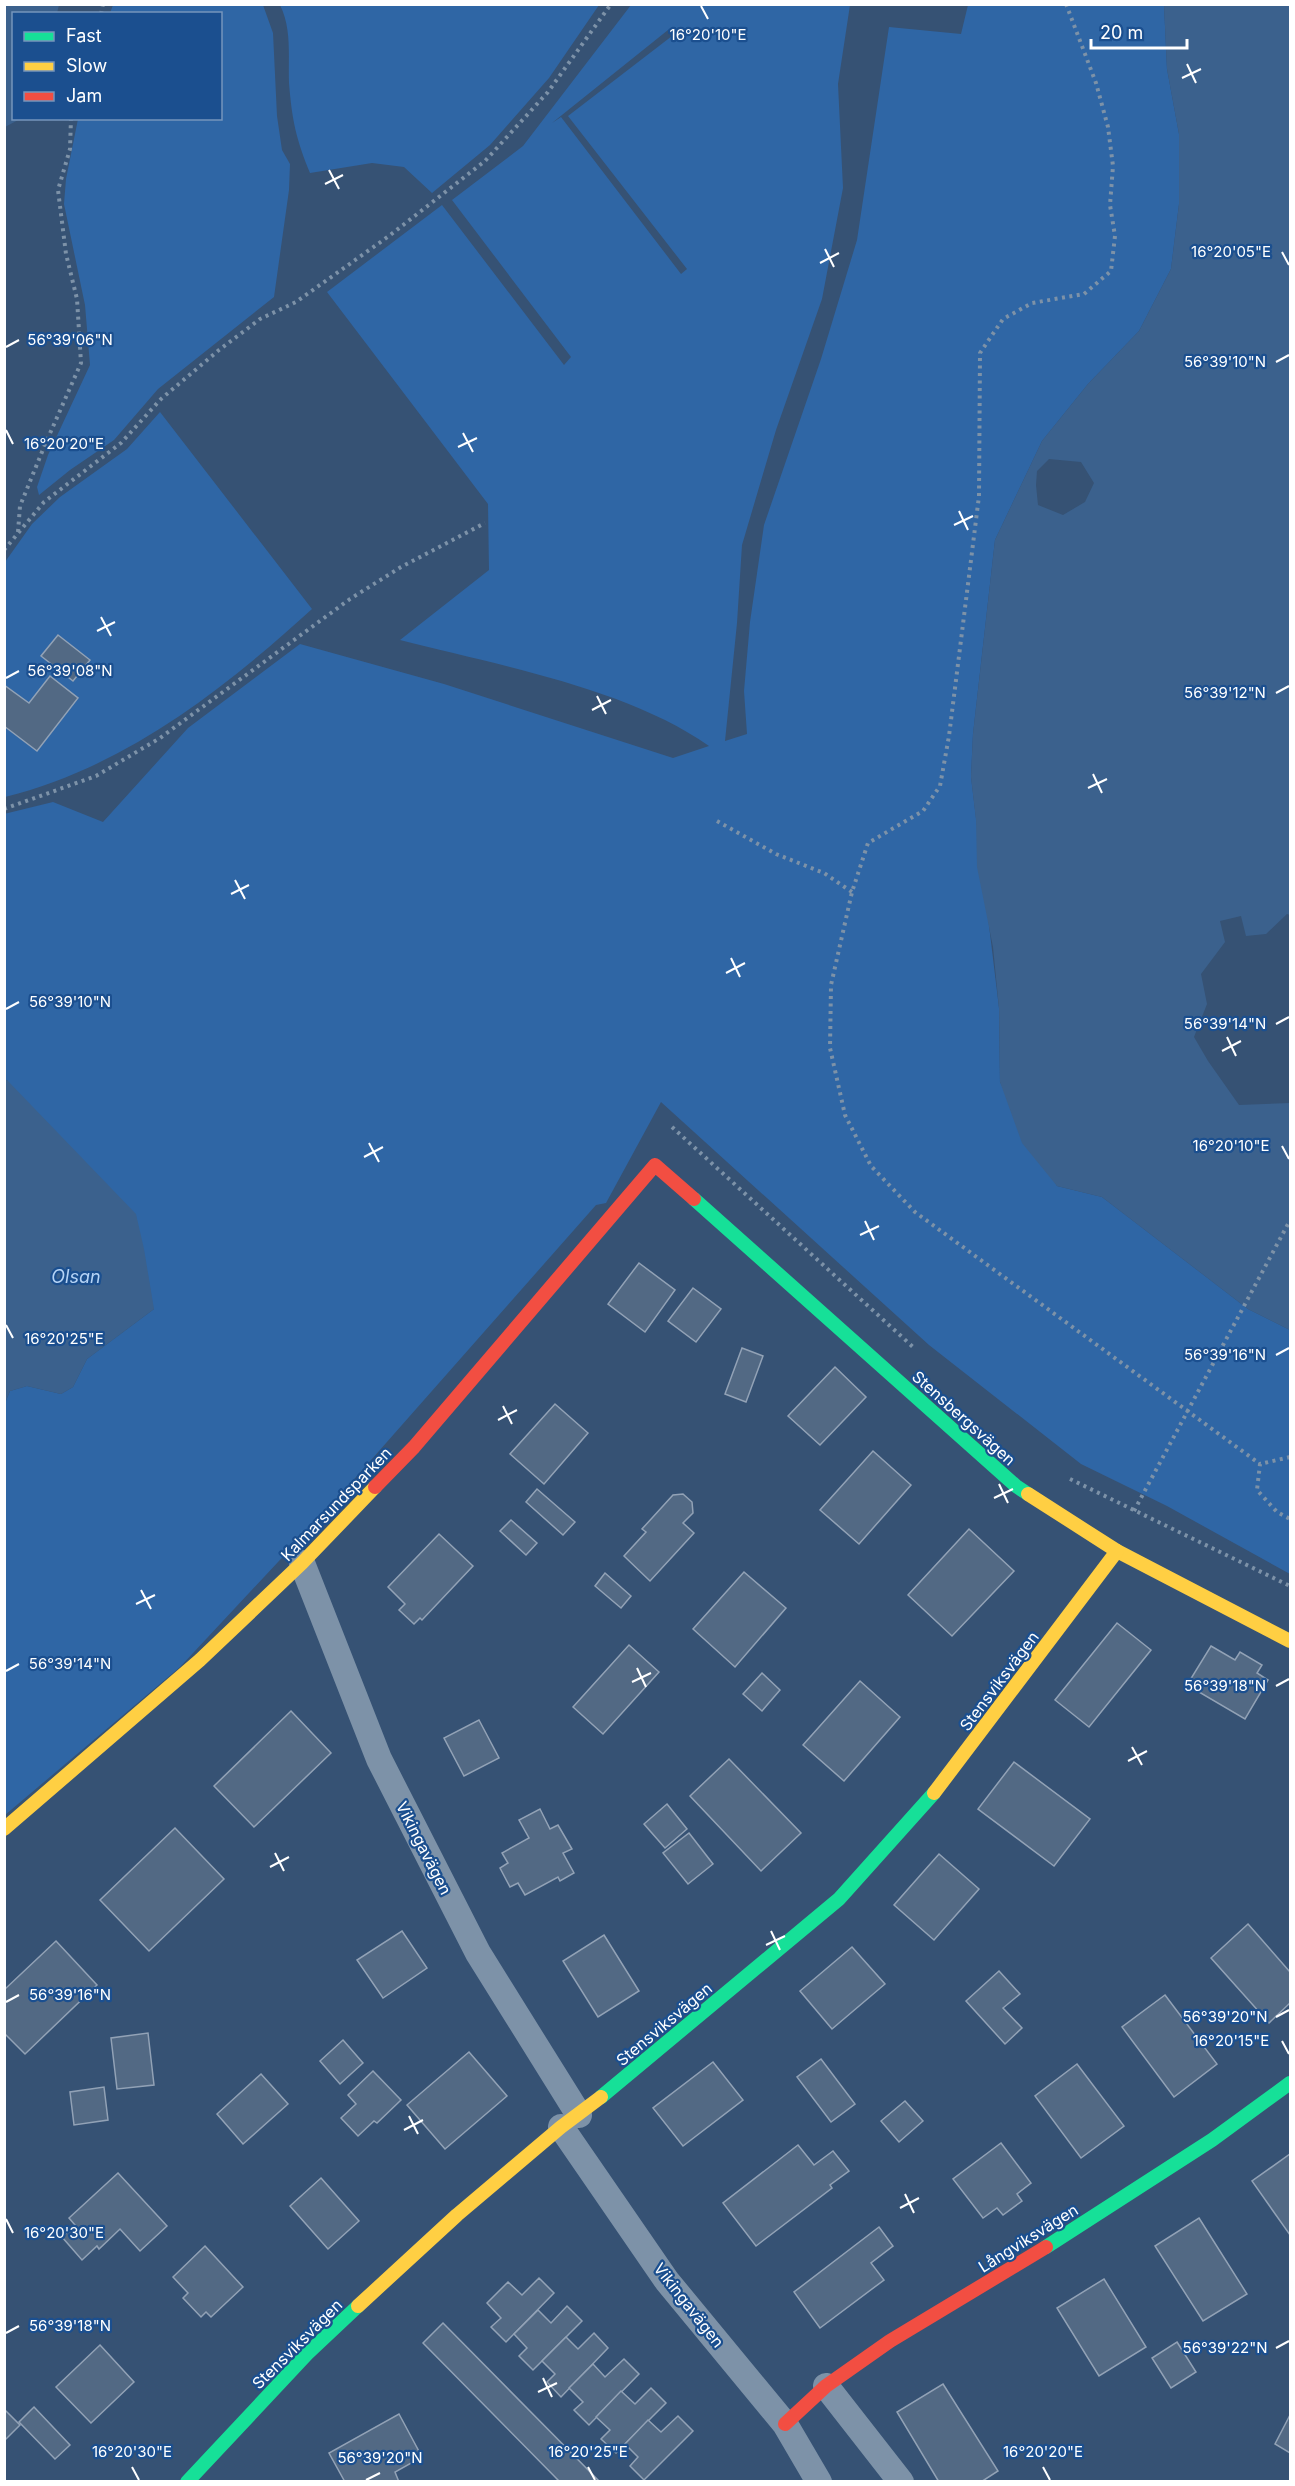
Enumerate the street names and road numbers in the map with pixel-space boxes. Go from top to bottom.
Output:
street label: Stensbergsvägen [908,1366,1020,1470]
street label: Kalmarsundsparken [276,1443,396,1565]
street label: Stensviksvägen [955,1627,1043,1735]
street label: Vikingavägen [392,1798,456,1898]
street label: Stensviksvägen [612,1978,716,2070]
street label: Långviksvägen [974,2199,1082,2277]
street label: Vikingavägen [650,2259,728,2351]
street label: Stensviksvägen [248,2295,346,2393]

